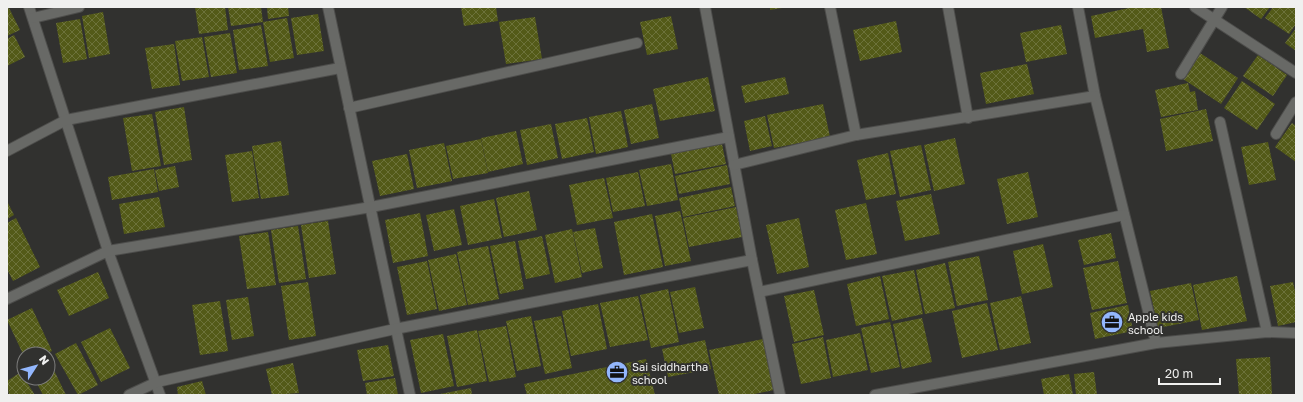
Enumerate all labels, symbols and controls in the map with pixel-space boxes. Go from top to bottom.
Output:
office icon: Apple kids school [1099,309,1125,335]
place label: Apple kids school [1128,310,1183,336]
north arrow [16,346,56,386]
text: N [37,353,52,367]
office icon: Sai siddhartha school [604,359,630,385]
place label: Sai siddhartha school [632,360,708,386]
scale bar [1159,360,1220,386]
text: 20 m [1165,366,1193,381]

